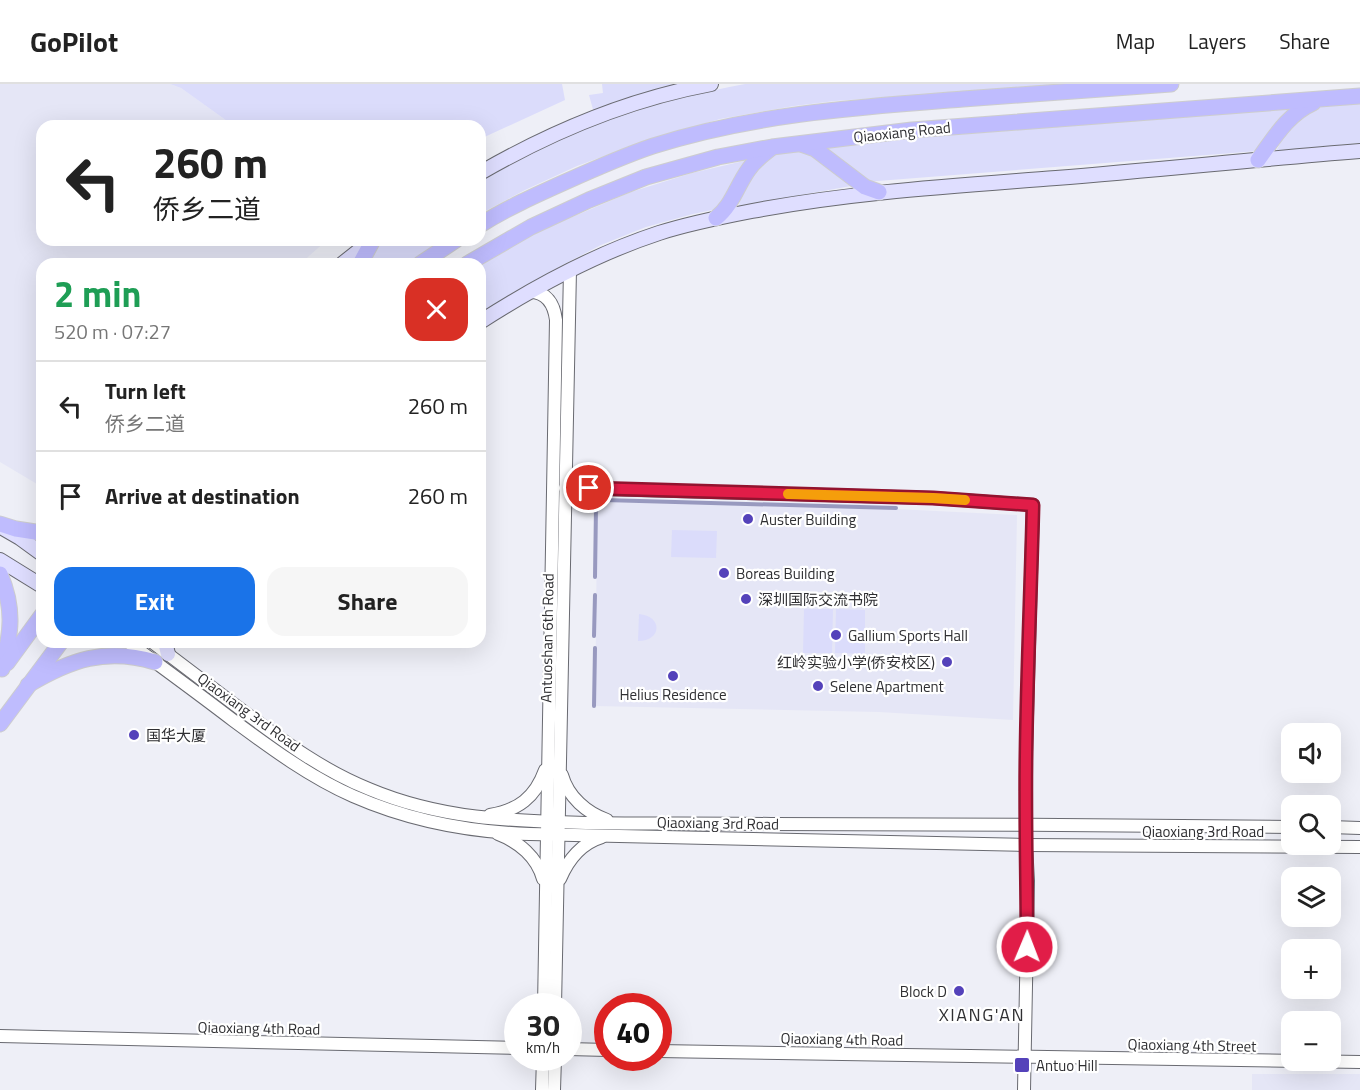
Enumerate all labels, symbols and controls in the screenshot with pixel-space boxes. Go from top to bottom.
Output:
text: GoPilot [30,20,118,63]
text: Map [1116,25,1155,57]
text: Layers [1188,25,1246,57]
text: Share [1279,25,1330,57]
street label: Qiaoxiang Road [852,115,952,149]
text: 260 m [153,130,268,194]
icon: left [54,144,132,222]
text: 侨乡二道 [153,188,261,229]
text: 2 min [54,266,141,321]
button: close [405,278,468,341]
text: 520 m · 07:27 [54,316,171,347]
text: Turn left [105,374,186,408]
text: 260 m [408,389,468,423]
icon: left [54,390,87,423]
text: 侨乡二道 [105,408,185,439]
pin [563,462,614,513]
icon: arrive [572,471,605,504]
text: Arrive at destination [105,479,300,513]
text: 260 m [408,479,468,513]
icon: arrive [54,480,87,513]
place label: Auster Building [760,508,856,531]
marker: Auster Building [741,512,755,526]
place label: Boreas Building [736,562,835,585]
marker: Boreas Building [717,566,731,580]
button: Exit [54,567,255,636]
button: Share [267,567,468,636]
street label: Antuoshan 6th Road [534,573,560,703]
place label: 深圳国际交流书院 [758,588,878,611]
marker: 深圳国际交流书院 [739,592,753,606]
place label: Gallium Sports Hall [848,624,968,647]
marker: Gallium Sports Hall [829,628,843,642]
place label: 红岭实验小学(侨安校区) [777,651,935,674]
marker: 红岭实验小学(侨安校区) [940,655,954,669]
street label: Qiaoxiang 3rd Road [193,667,305,757]
marker: Helius Residence [666,669,680,683]
place label: Selene Apartment [830,675,945,698]
marker: Selene Apartment [811,679,825,693]
place label: Helius Residence [619,683,727,706]
map controls [1281,723,1341,1071]
button: sound [1281,723,1341,783]
place label: 国华大厦 [146,724,206,747]
marker: 国华大厦 [127,728,141,742]
button: search [1281,795,1341,855]
street label: Qiaoxiang 3rd Road [657,810,779,836]
street label: Qiaoxiang 3rd Road [1142,820,1264,843]
button: layers [1281,867,1341,927]
position arrow [995,915,1059,979]
button: + [1281,939,1341,999]
place label: Block D [900,980,947,1003]
marker: Block D [952,984,966,998]
speed limit sign: 40 [594,993,672,1071]
district label: XIANG'AN [939,1001,1025,1028]
text: 30 [526,1002,560,1048]
button: − [1281,1011,1341,1071]
street label: Qiaoxiang 4th Road [198,1015,320,1041]
street label: Qiaoxiang 4th Road [781,1026,903,1052]
street label: Qiaoxiang 4th Street [1127,1032,1257,1058]
text: km/h [526,1036,560,1059]
place label: Antuo Hill [1036,1054,1098,1077]
marker: Antuo Hill [1013,1056,1031,1074]

